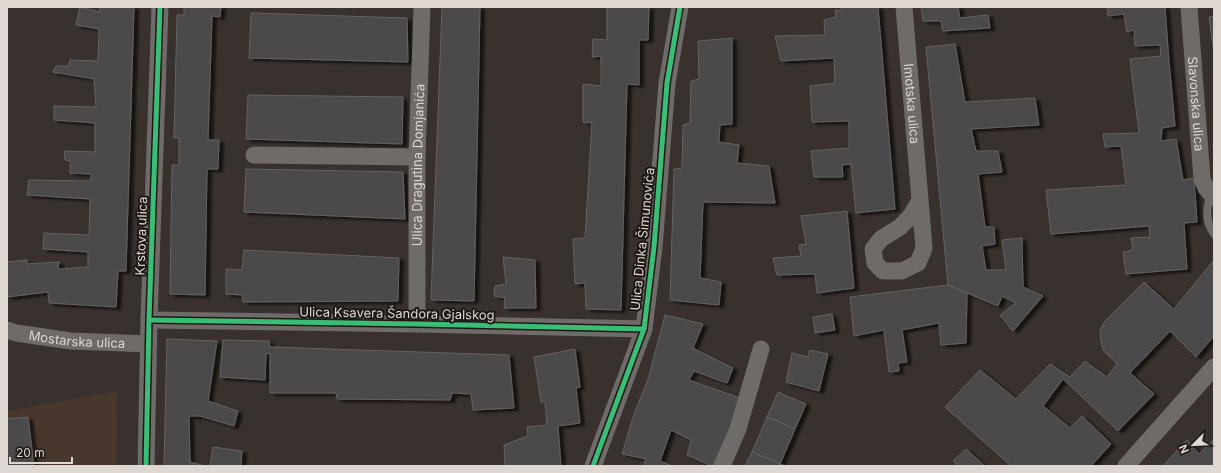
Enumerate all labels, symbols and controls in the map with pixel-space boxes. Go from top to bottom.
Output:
street label: Slavonska ulica [1185,56,1208,152]
street label: Imotska ulica [901,63,923,145]
street label: Ulica Dragutina Domjanića [409,83,427,246]
street label: Ulica Dinka Šimunovića [627,167,657,311]
street label: Krstova ulica [132,196,150,276]
street label: Ulica Ksavera Šandora Gjalskog [299,303,495,323]
street label: Mostarska ulica [28,327,126,351]
north arrow [1173,425,1213,465]
scale bar [10,439,72,465]
text: N [1176,442,1192,456]
text: 20 m [16,445,45,460]

